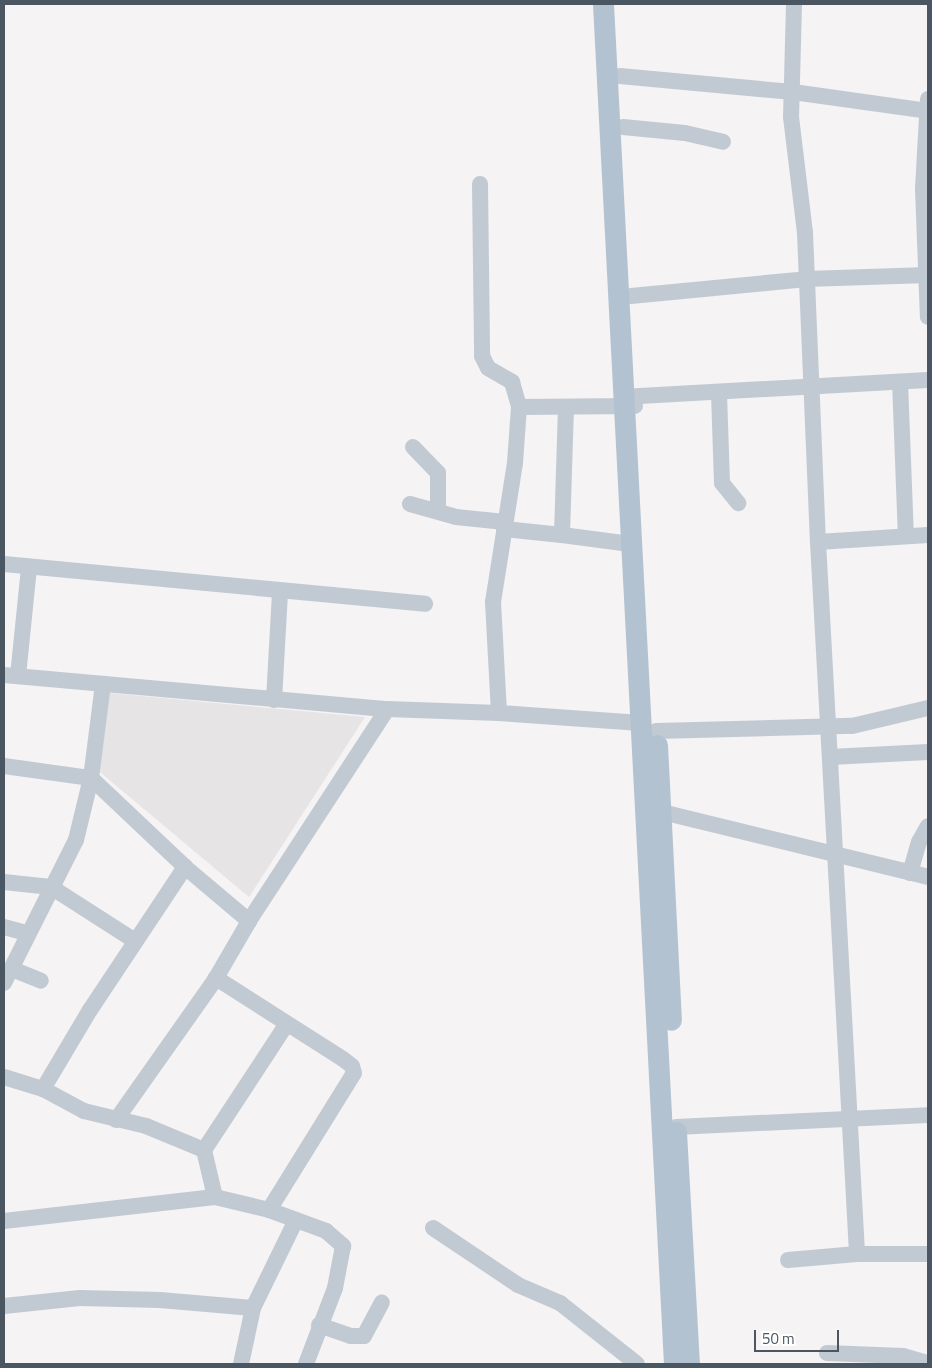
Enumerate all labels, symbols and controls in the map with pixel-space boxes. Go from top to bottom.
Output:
scale bar [757,1320,842,1352]
text: 50 m [762,1327,795,1350]

